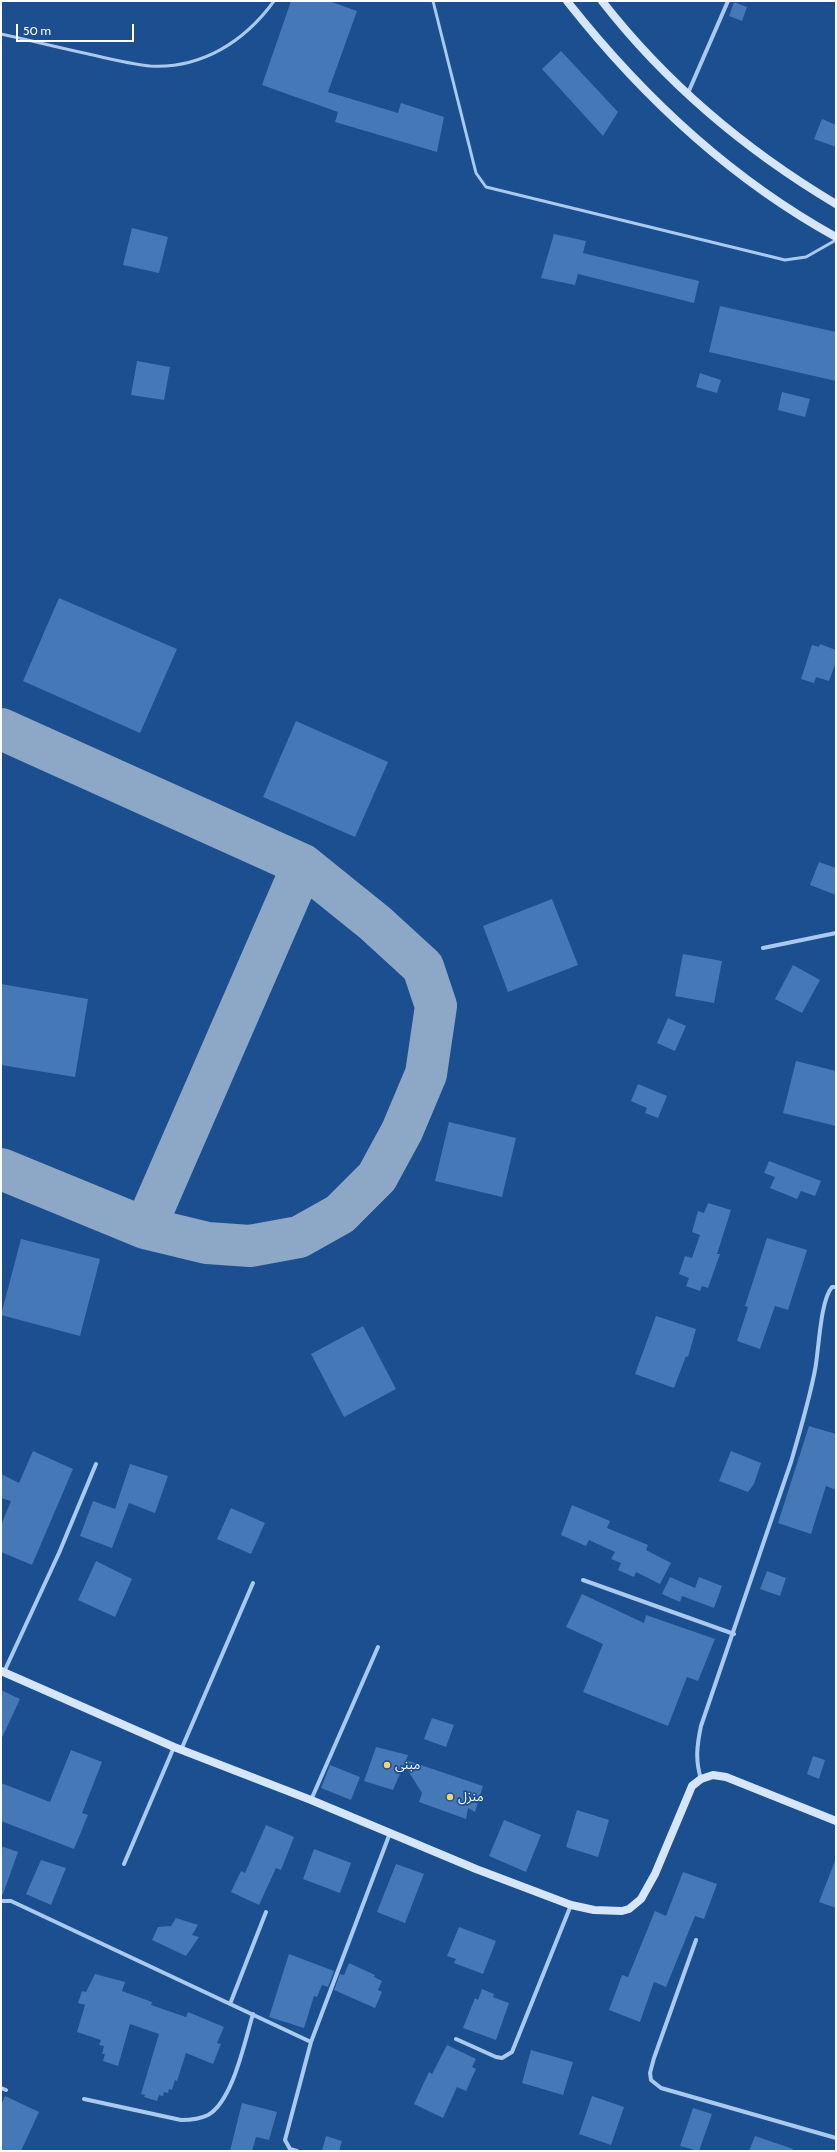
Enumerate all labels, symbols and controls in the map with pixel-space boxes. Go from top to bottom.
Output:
scale bar [18,16,136,42]
text: 50 m [23,23,51,38]
place label: مبنى [395,1757,420,1773]
marker: مبنى [382,1760,392,1770]
place label: منزل [458,1789,483,1805]
marker: منزل [445,1792,455,1802]

